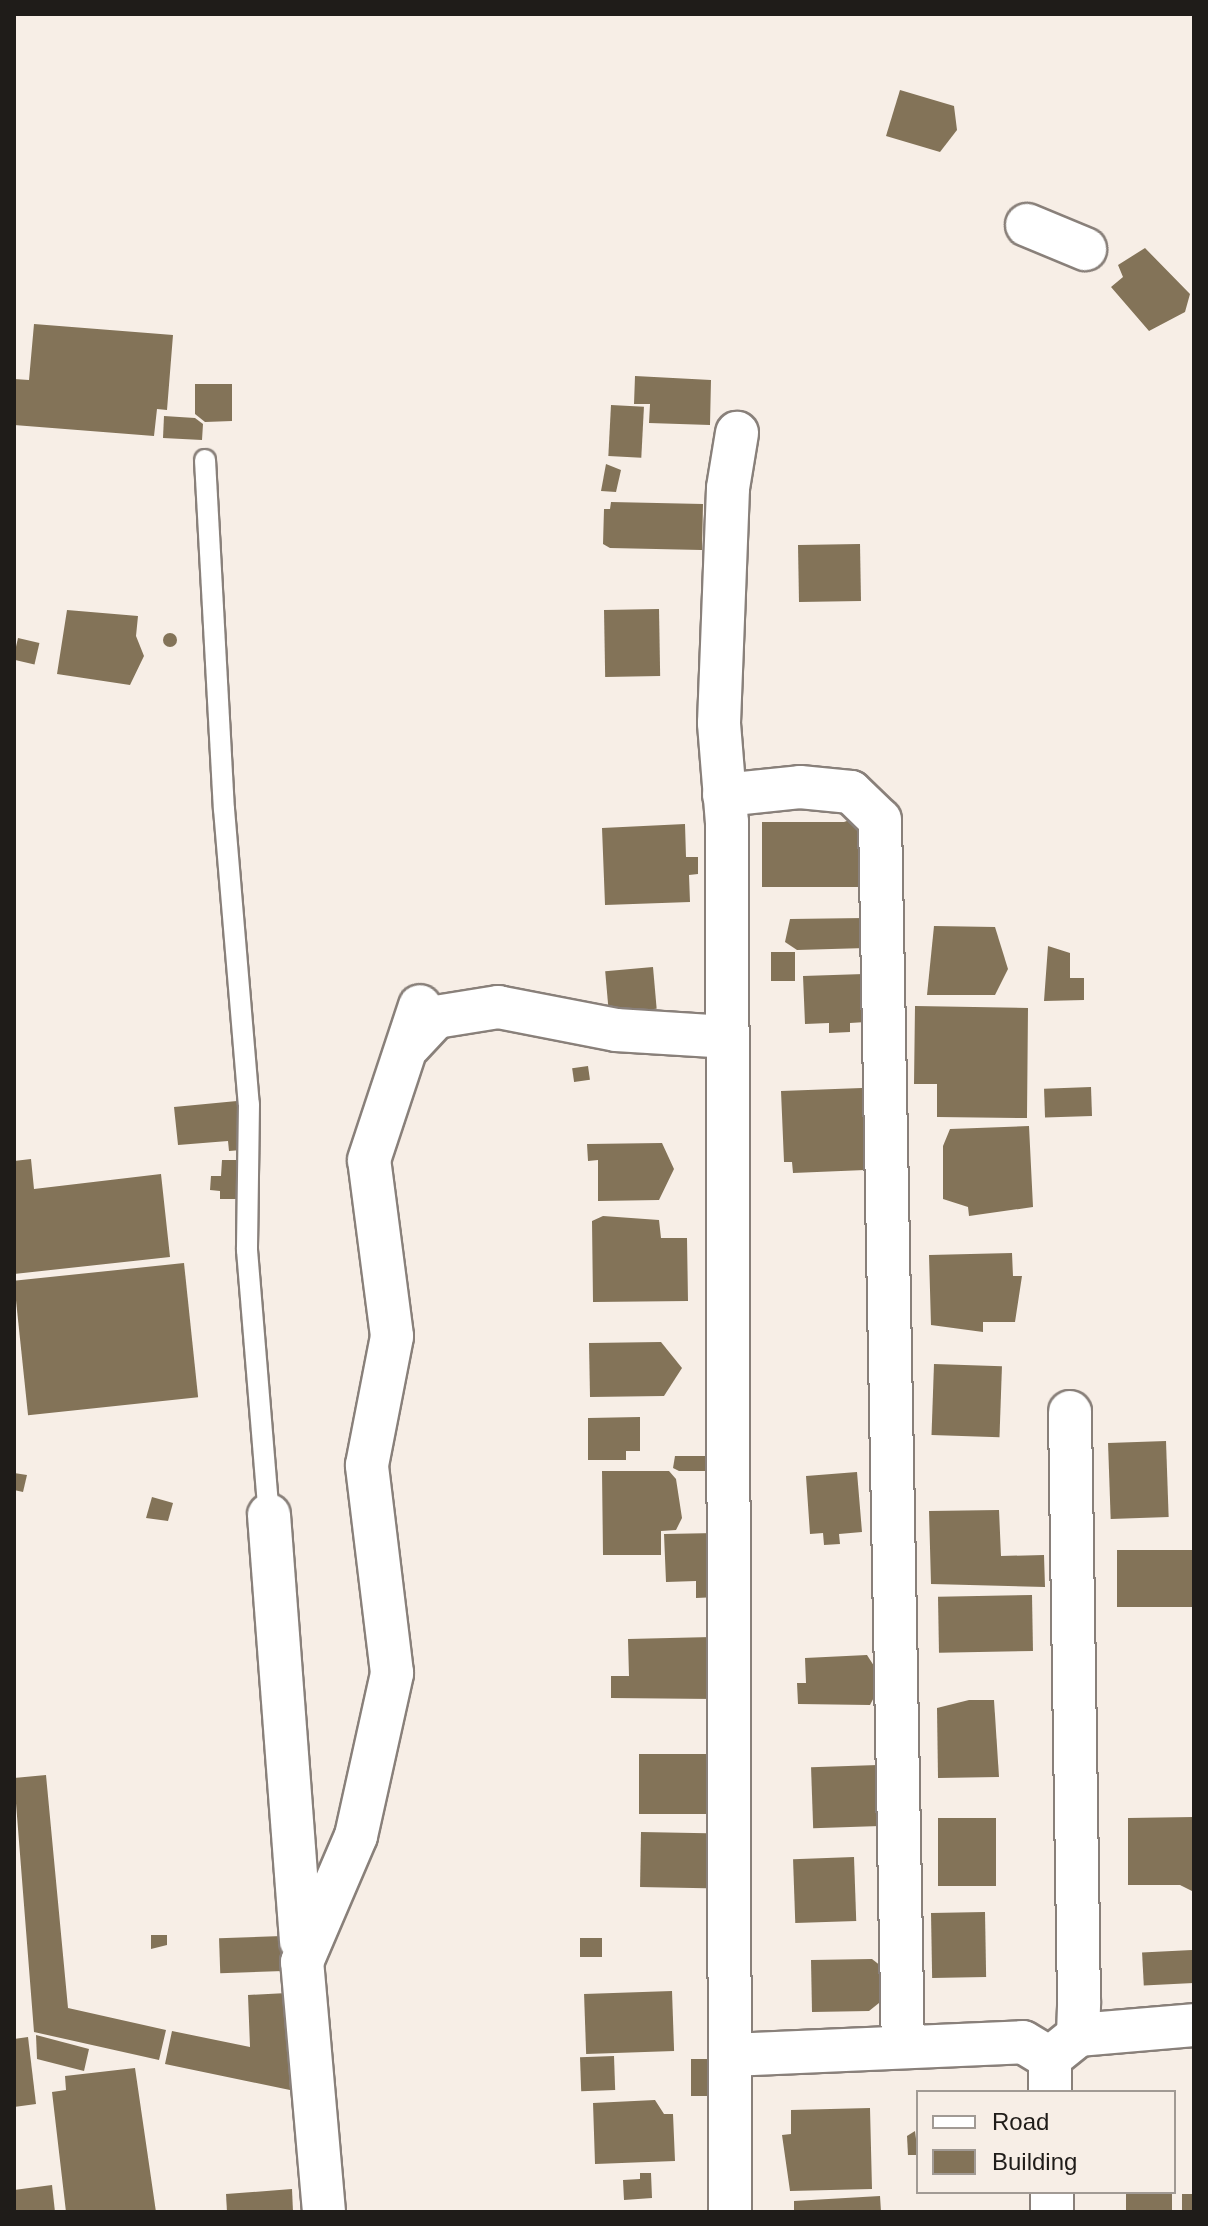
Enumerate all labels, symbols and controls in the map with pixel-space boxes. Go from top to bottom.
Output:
legend [916,2090,1176,2194]
text: Road [992,2108,1049,2135]
text: Building [992,2148,1077,2175]

